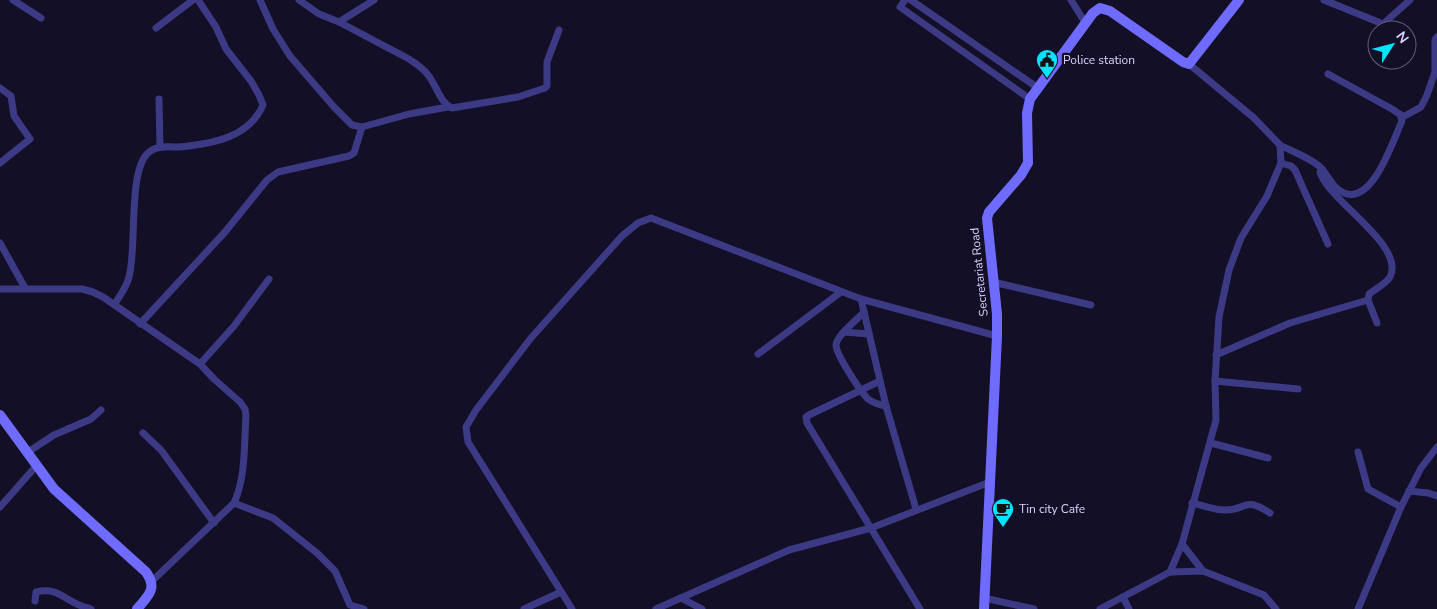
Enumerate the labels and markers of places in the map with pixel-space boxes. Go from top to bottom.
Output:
public building icon: Police station [1035,48,1059,79]
place label: Police station [1063,52,1135,68]
cafe icon: Tin city Cafe [991,497,1015,528]
place label: Tin city Cafe [1019,501,1085,517]

